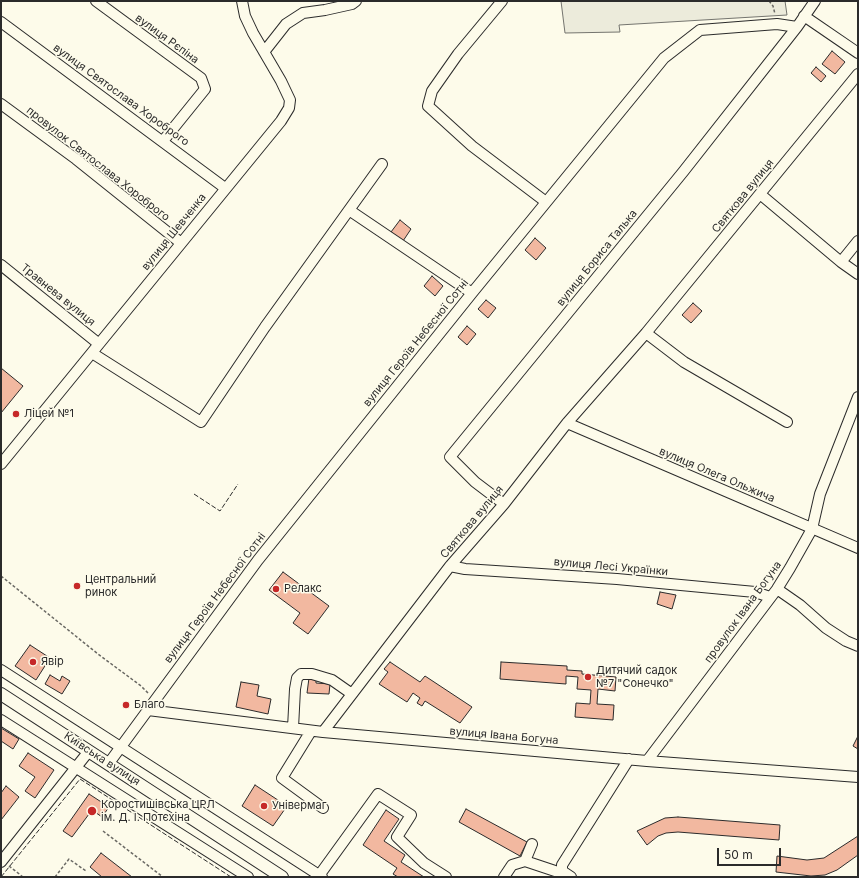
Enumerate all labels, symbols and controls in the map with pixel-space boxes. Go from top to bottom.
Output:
street label: вулиця Рєпіна [133,11,201,67]
street label: вулиця Святослава Хороброго [50,41,192,149]
street label: провулок Святослава Хороброго [24,104,172,224]
street label: Святкова вулиця [709,157,777,235]
street label: вулиця Шевченка [139,191,209,273]
street label: вулиця Бориса Талька [554,207,640,309]
street label: Травнева вулиця [18,261,98,329]
street label: вулиця Героїв Небесної Сотні [361,277,471,409]
place label: Ліцей №1 [24,407,74,421]
marker: Ліцей №1 [11,409,21,419]
street label: вулиця Олега Ольжича [657,445,777,505]
street label: Святкова вулиця [438,483,506,561]
street label: вулиця Героїв Небесної Сотні [162,530,268,666]
street label: вулиця Лесі Українки [553,555,669,579]
street label: провулок Івана Богуна [702,559,784,665]
place label: Центральний ринок [85,573,156,599]
marker: Центральний ринок [72,581,82,591]
place label: Релакс [284,582,322,596]
marker: Релакс [271,584,281,594]
place label: Явір [41,655,64,669]
marker: Явір [28,657,38,667]
place label: Дитячий садок №7 "Сонечко" [596,664,677,690]
marker: Дитячий садок №7 "Сонечко" [583,672,593,682]
place label: Благо [134,698,165,712]
marker: Благо [121,700,131,710]
street label: вулиця Івана Богуна [449,725,559,747]
street label: Київська вулиця [61,729,143,789]
place label: Коростишівська ЦРЛ ім. Д. І. Потєхіна [101,798,215,824]
place label: Універмаг [272,799,326,813]
marker: Універмаг [259,801,269,811]
marker: Коростишівська ЦРЛ ім. Д. І. Потєхіна [86,805,98,817]
scale bar [719,840,783,866]
text: 50 m [724,847,753,862]

